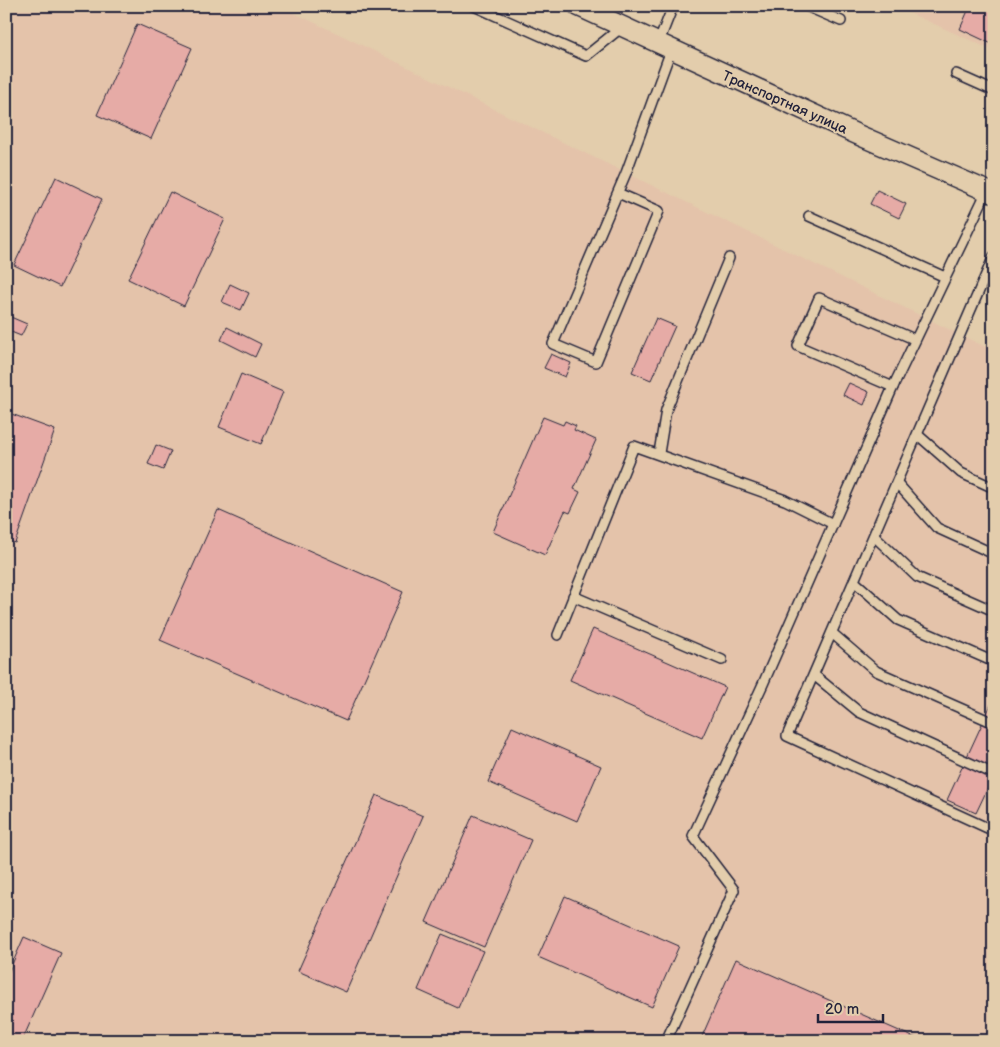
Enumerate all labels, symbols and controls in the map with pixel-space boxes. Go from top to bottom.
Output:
street label: Транспортная улица [720,67,851,138]
scale bar [818,992,882,1024]
text: 20 m [825,1000,859,1019]

